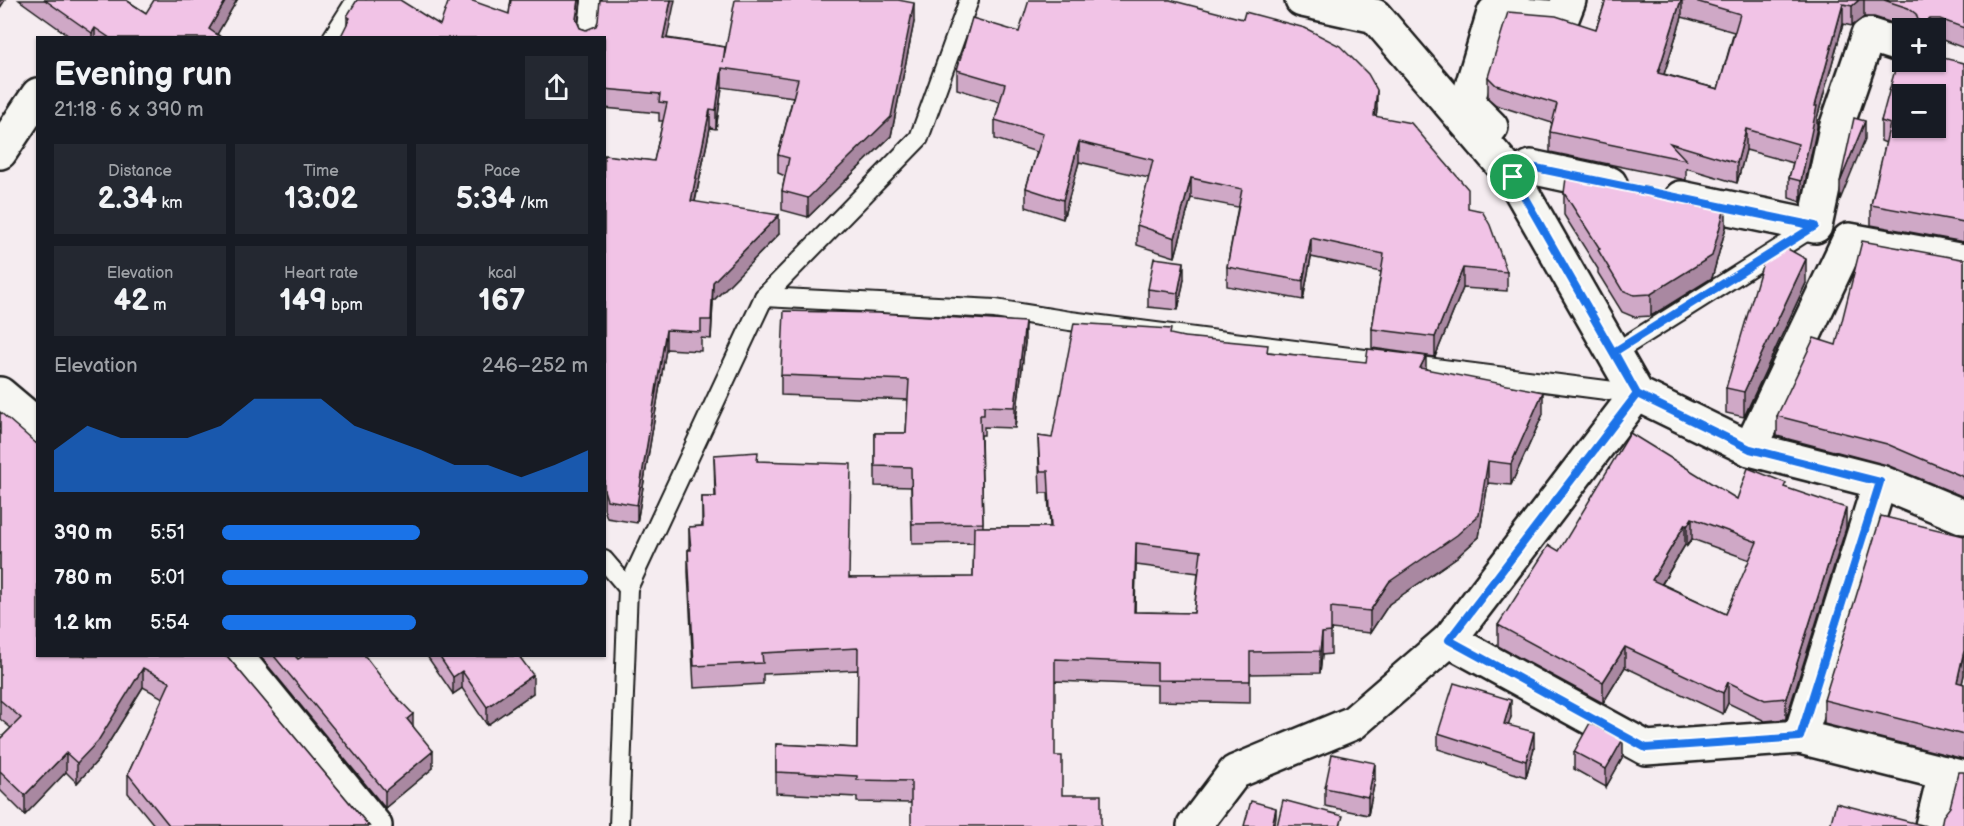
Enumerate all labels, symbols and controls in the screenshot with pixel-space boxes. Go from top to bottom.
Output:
map controls [1892,18,1946,138]
button: + [1892,18,1946,72]
text: Evening run [54,55,232,95]
button: share [525,56,588,119]
button: − [1892,84,1946,138]
text: 21:18 · 6 × 390 m [54,98,204,122]
pin [1487,151,1538,202]
icon: arrive [1496,160,1529,193]
text: Distance [108,162,172,181]
text: Time [303,162,339,181]
text: Pace [484,162,520,181]
text: 2.34 [97,181,157,217]
text: 13:02 [284,181,358,217]
text: 5:34 [456,181,516,217]
text: km [157,194,183,213]
text: /km [516,194,548,213]
text: Elevation [107,264,173,283]
text: Heart rate [284,264,358,283]
text: kcal [488,264,516,283]
text: 42 [113,283,149,319]
text: 149 [279,283,327,319]
text: 167 [478,283,526,319]
text: m [149,296,167,315]
text: bpm [327,296,363,315]
text: Elevation [54,354,137,378]
text: 246–252 m [482,354,588,378]
text: 390 m [54,521,112,545]
text: 5:51 [150,521,185,545]
text: 780 m [54,566,112,590]
text: 5:01 [150,566,185,590]
text: 1.2 km [54,611,112,635]
text: 5:54 [150,611,189,635]

